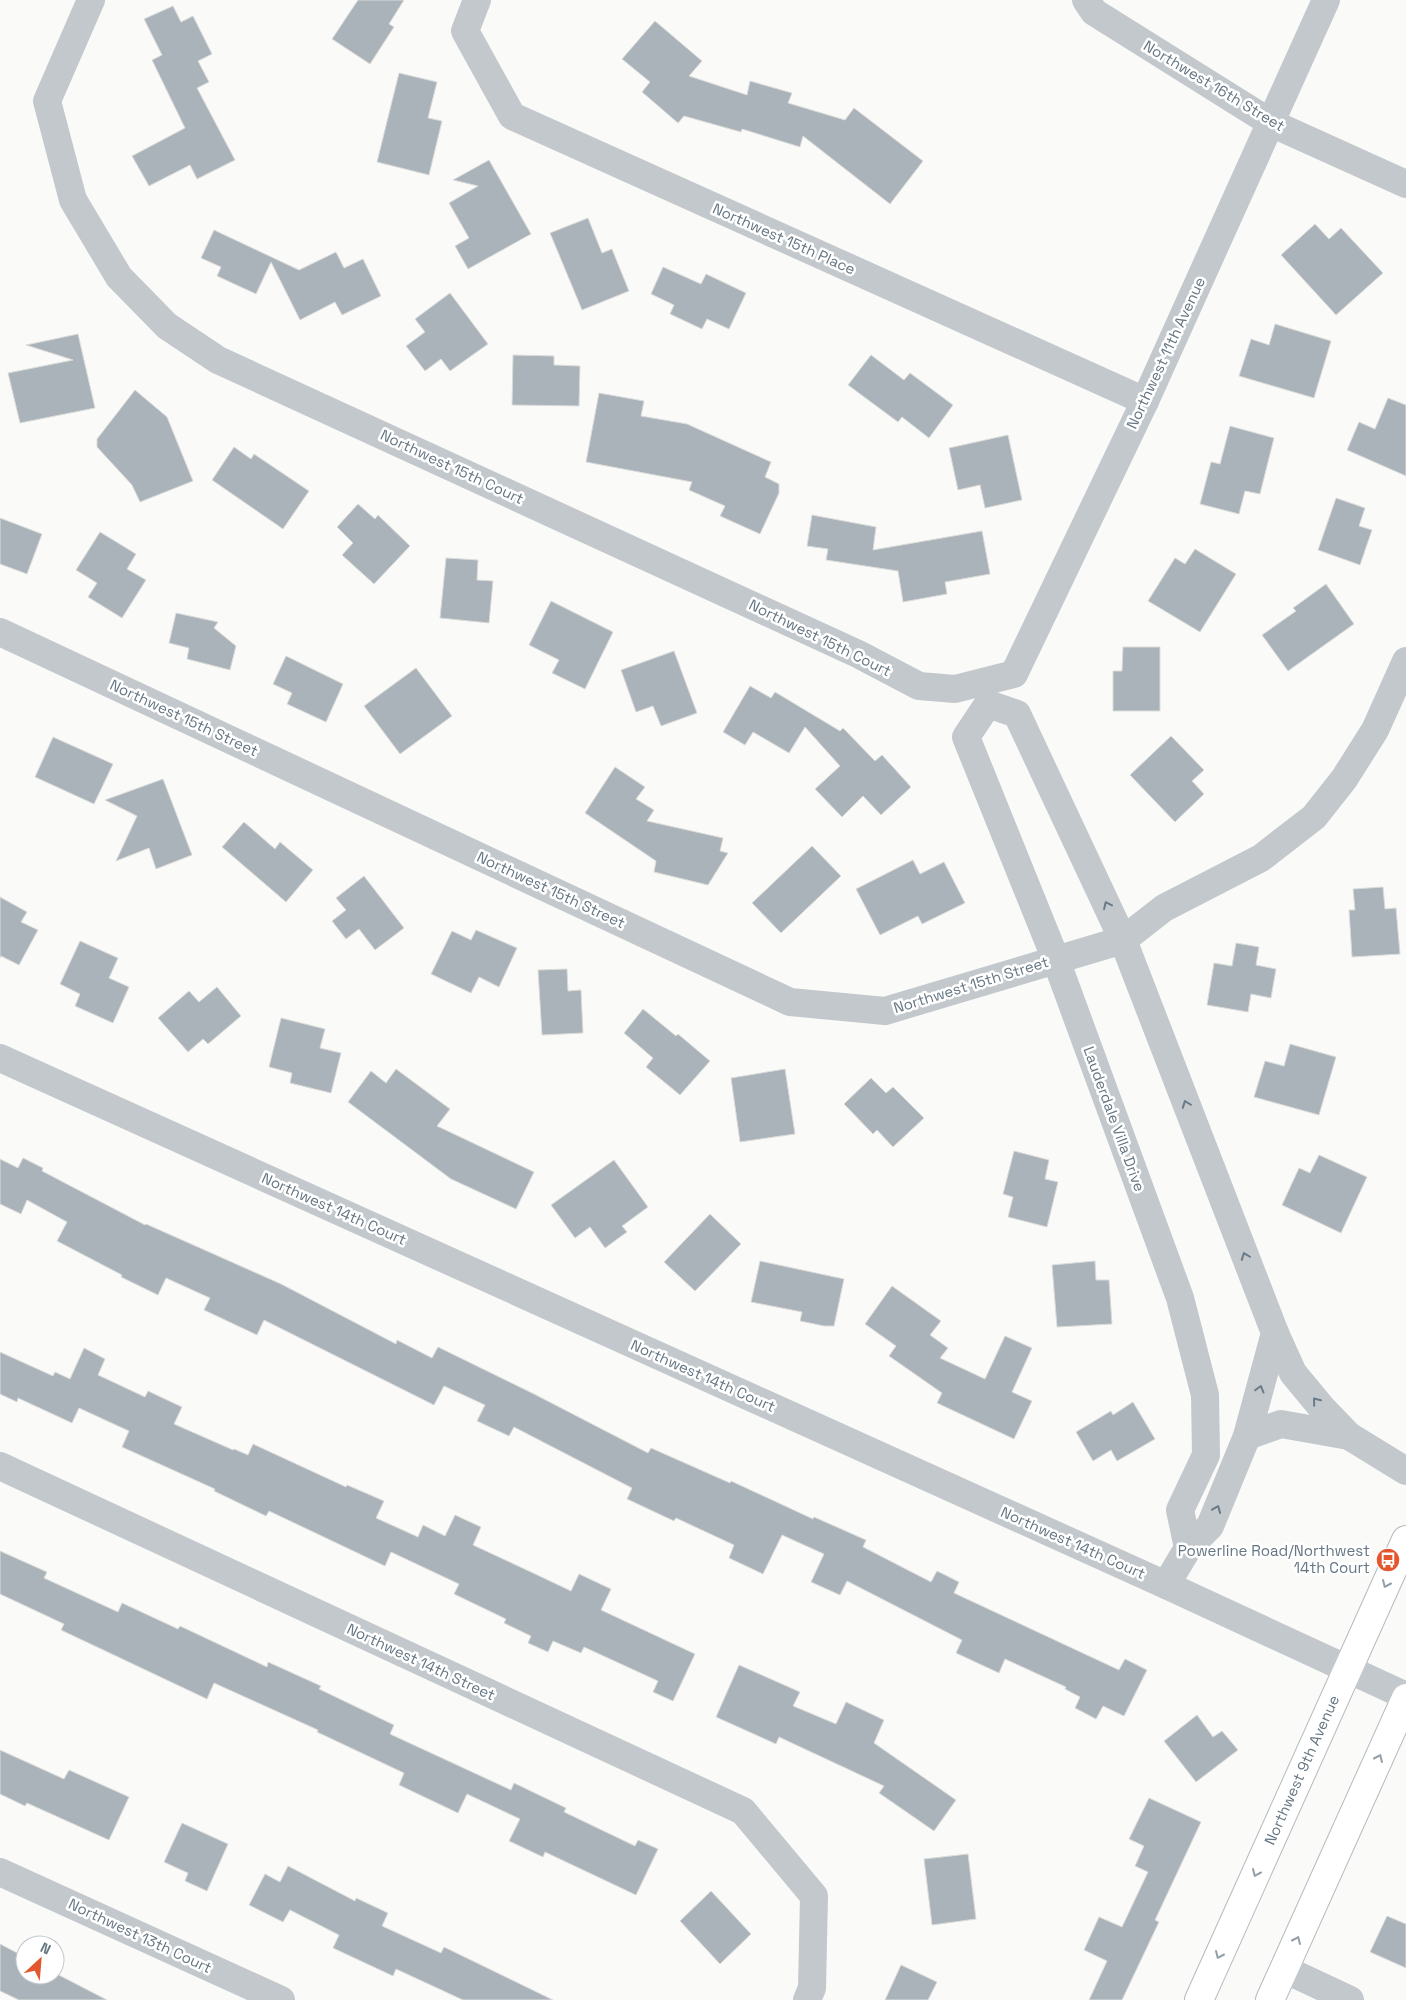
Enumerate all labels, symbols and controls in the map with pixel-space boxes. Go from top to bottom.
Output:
street label: Northwest 16th Street [1140,36,1288,135]
street label: Northwest 15th Place [710,198,859,279]
street label: Northwest 11th Avenue [1122,274,1209,432]
street label: Northwest 15th Court [378,425,527,508]
street label: Northwest 15th Court [746,595,895,680]
street label: Northwest 15th Street [107,675,261,760]
street label: Northwest 15th Street [474,847,628,932]
one-way arrow [1102,901,1113,910]
street label: Northwest 15th Street [891,952,1051,1017]
street label: Lauderdale Villa Drive [1079,1044,1150,1194]
one-way arrow [1182,1101,1192,1109]
street label: Northwest 14th Court [259,1168,410,1249]
one-way arrow [1241,1252,1251,1261]
street label: Northwest 14th Court [628,1335,779,1416]
one-way arrow [1254,1386,1264,1394]
one-way arrow [1313,1398,1321,1407]
street label: Northwest 14th Court [998,1502,1149,1583]
one-way arrow [1211,1506,1221,1514]
place label: Powerline Road/Northwest 14th Court [1178,1541,1370,1577]
bus stop icon: Powerline Road/Northwest 14th Court [1375,1547,1401,1573]
one-way arrow [1382,1579,1392,1588]
street label: Northwest 14th Street [344,1619,499,1704]
street label: Northwest 9th Avenue [1260,1692,1343,1848]
one-way arrow [1372,1754,1383,1763]
one-way arrow [1251,1868,1262,1877]
street label: Northwest 13th Court [65,1894,215,1977]
north arrow [15,1935,65,1985]
one-way arrow [1291,1936,1302,1945]
text: N [38,1938,54,1958]
one-way arrow [1215,1950,1226,1959]

